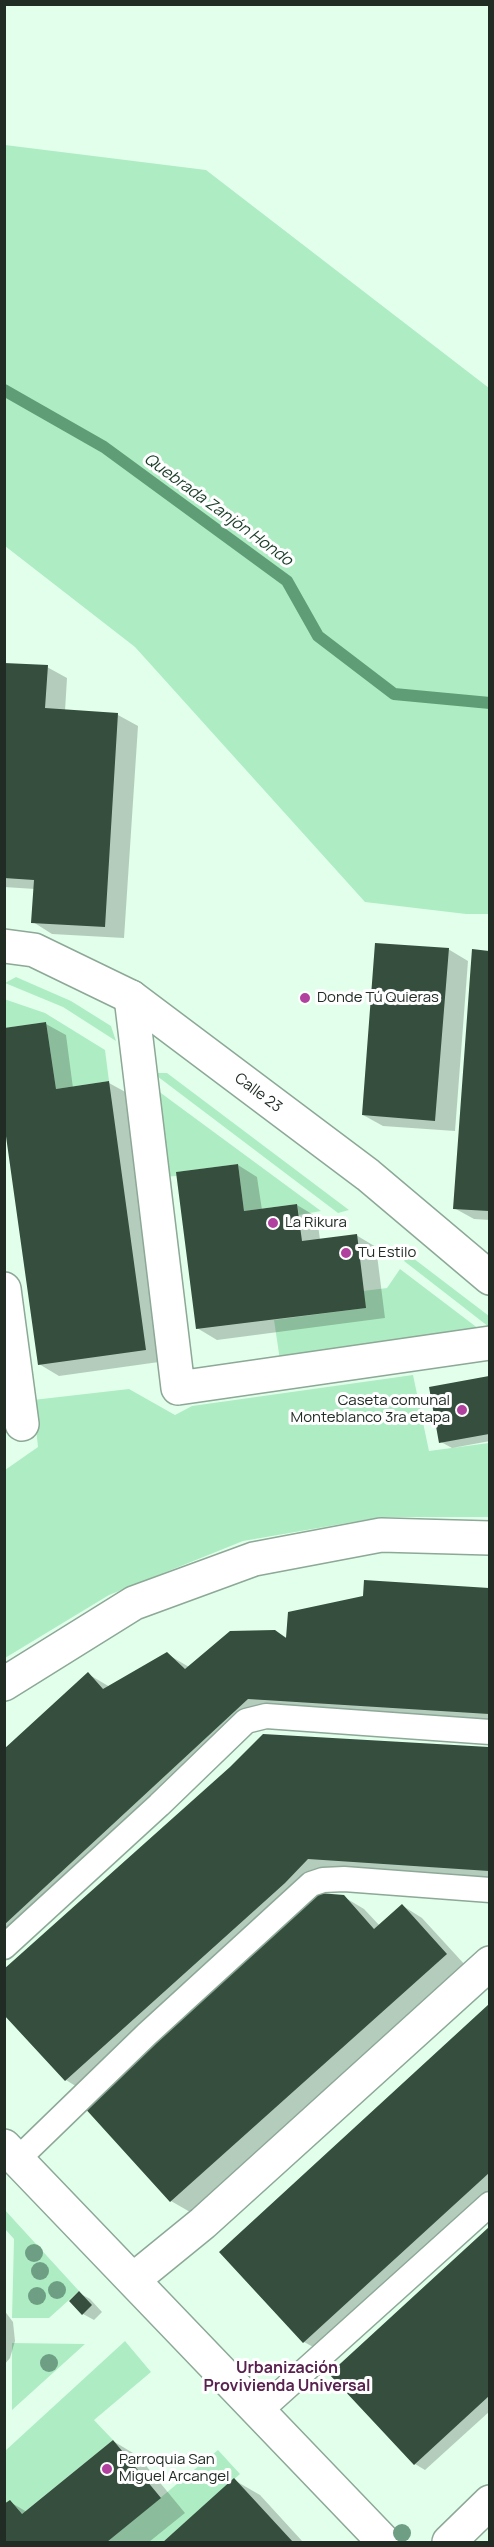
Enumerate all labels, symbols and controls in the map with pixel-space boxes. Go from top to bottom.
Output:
water label: Quebrada Zanjón Hondo [140,450,296,570]
place label: Donde Tú Quieras [317,989,439,1007]
marker: Donde Tú Quieras [298,991,312,1005]
street label: Calle 23 [231,1069,285,1117]
place label: La Rikura [285,1214,347,1232]
marker: La Rikura [266,1216,280,1230]
place label: Tu Estilo [358,1244,416,1262]
marker: Tu Estilo [339,1246,353,1260]
place label: Caseta comunal Monteblanco 3ra etapa [291,1392,450,1427]
marker: Caseta comunal Monteblanco 3ra etapa [455,1403,469,1417]
district label: Urbanización Provivienda Universal [204,2359,370,2397]
place label: Parroquia San Miguel Arcangel [119,2451,230,2486]
marker: Parroquia San Miguel Arcangel [100,2462,114,2476]

